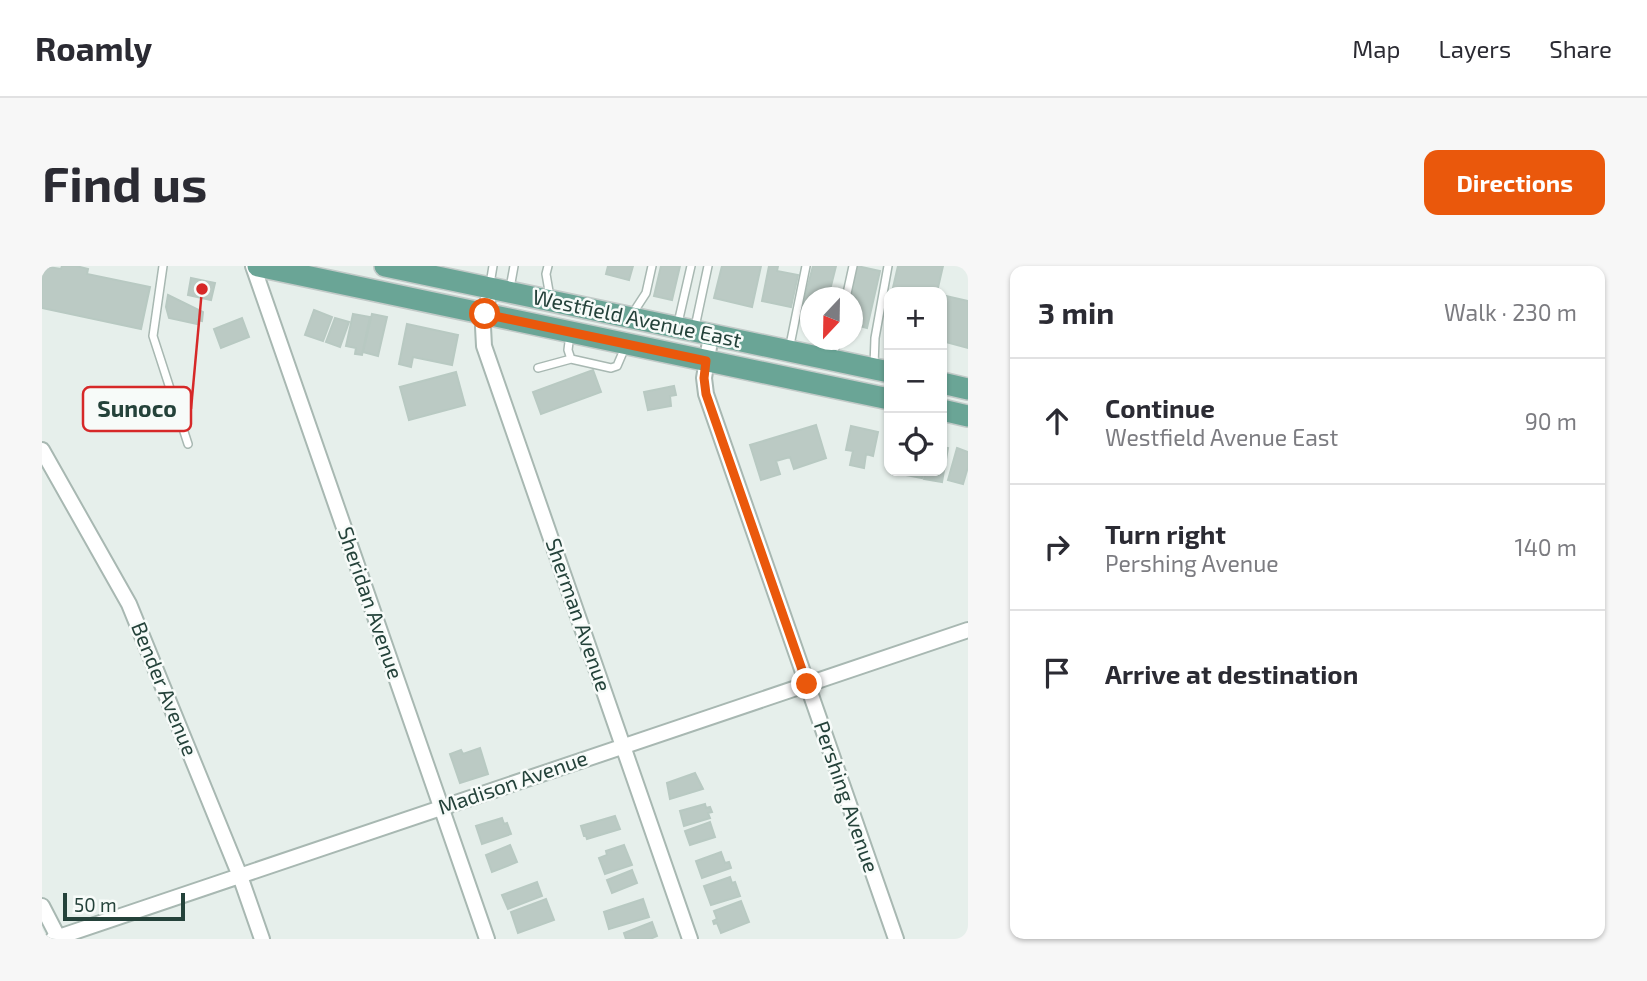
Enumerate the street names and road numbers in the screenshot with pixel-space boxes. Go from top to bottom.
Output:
street label: Westfield Avenue East [531,283,744,352]
street label: Sheridan Avenue [334,523,409,682]
street label: Sherman Avenue [541,535,617,694]
street label: Bender Avenue [127,618,204,759]
street label: Pershing Avenue [810,718,885,876]
street label: Madison Avenue [434,744,591,819]

